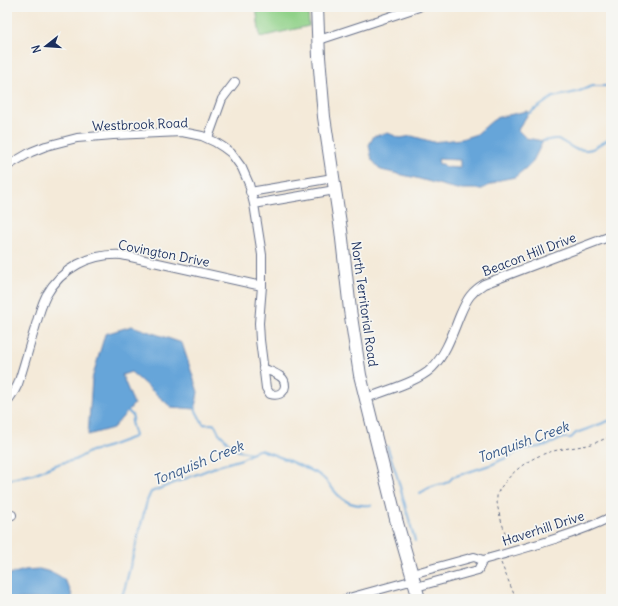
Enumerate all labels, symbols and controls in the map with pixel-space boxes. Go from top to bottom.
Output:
north arrow [26,26,66,66]
text: N [29,43,44,55]
street label: Westbrook Road [92,114,189,135]
street label: Beacon Hill Drive [480,229,579,280]
street label: Covington Drive [117,236,211,271]
street label: North Territorial Road [347,240,382,368]
water label: Tonquish Creek [475,417,572,467]
water label: Tonquish Creek [150,436,247,489]
street label: Haverhill Drive [500,507,586,550]

